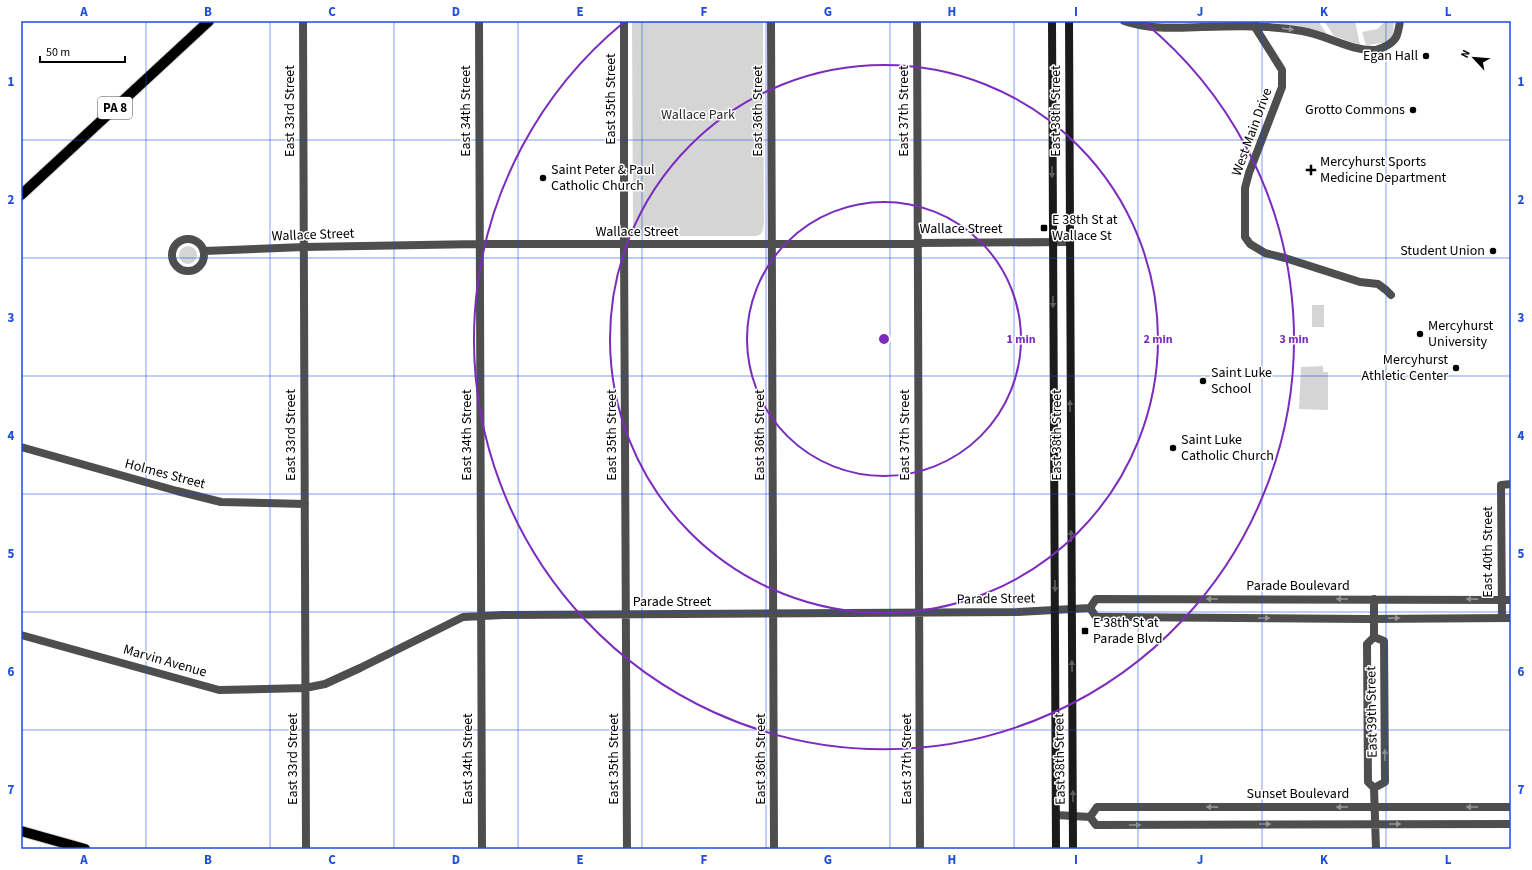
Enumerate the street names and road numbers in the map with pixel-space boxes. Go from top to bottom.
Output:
street label: East 35th Street [601,53,621,145]
street label: East 33rd Street [280,65,300,157]
street label: East 34th Street [456,65,476,157]
street label: East 36th Street [748,65,768,157]
street label: East 37th Street [894,65,914,157]
street label: East 38th Street [1046,65,1066,157]
street label: West Main Drive [1227,85,1277,179]
road number: PA 8 [98,97,132,119]
street label: Wallace Street [920,219,1003,239]
street label: Wallace Street [596,222,679,242]
street label: Wallace Street [271,224,355,246]
street label: East 33rd Street [281,389,301,481]
street label: East 34th Street [457,389,477,481]
street label: East 35th Street [602,389,622,481]
street label: East 36th Street [750,389,770,481]
street label: East 37th Street [895,389,915,481]
street label: East 38th Street [1047,389,1067,481]
street label: Holmes Street [123,454,208,494]
street label: East 40th Street [1478,506,1498,598]
street label: Parade Boulevard [1246,576,1350,596]
street label: Parade Street [957,588,1036,610]
street label: Parade Street [633,592,712,612]
street label: Marvin Avenue [121,640,209,682]
street label: East 39th Street [1361,666,1383,758]
street label: East 33rd Street [283,713,303,805]
street label: East 34th Street [458,713,478,805]
street label: East 35th Street [604,713,624,805]
street label: East 36th Street [751,713,771,805]
street label: East 37th Street [897,713,917,805]
street label: East 38th Street [1049,713,1071,805]
street label: Sunset Boulevard [1247,784,1349,804]

